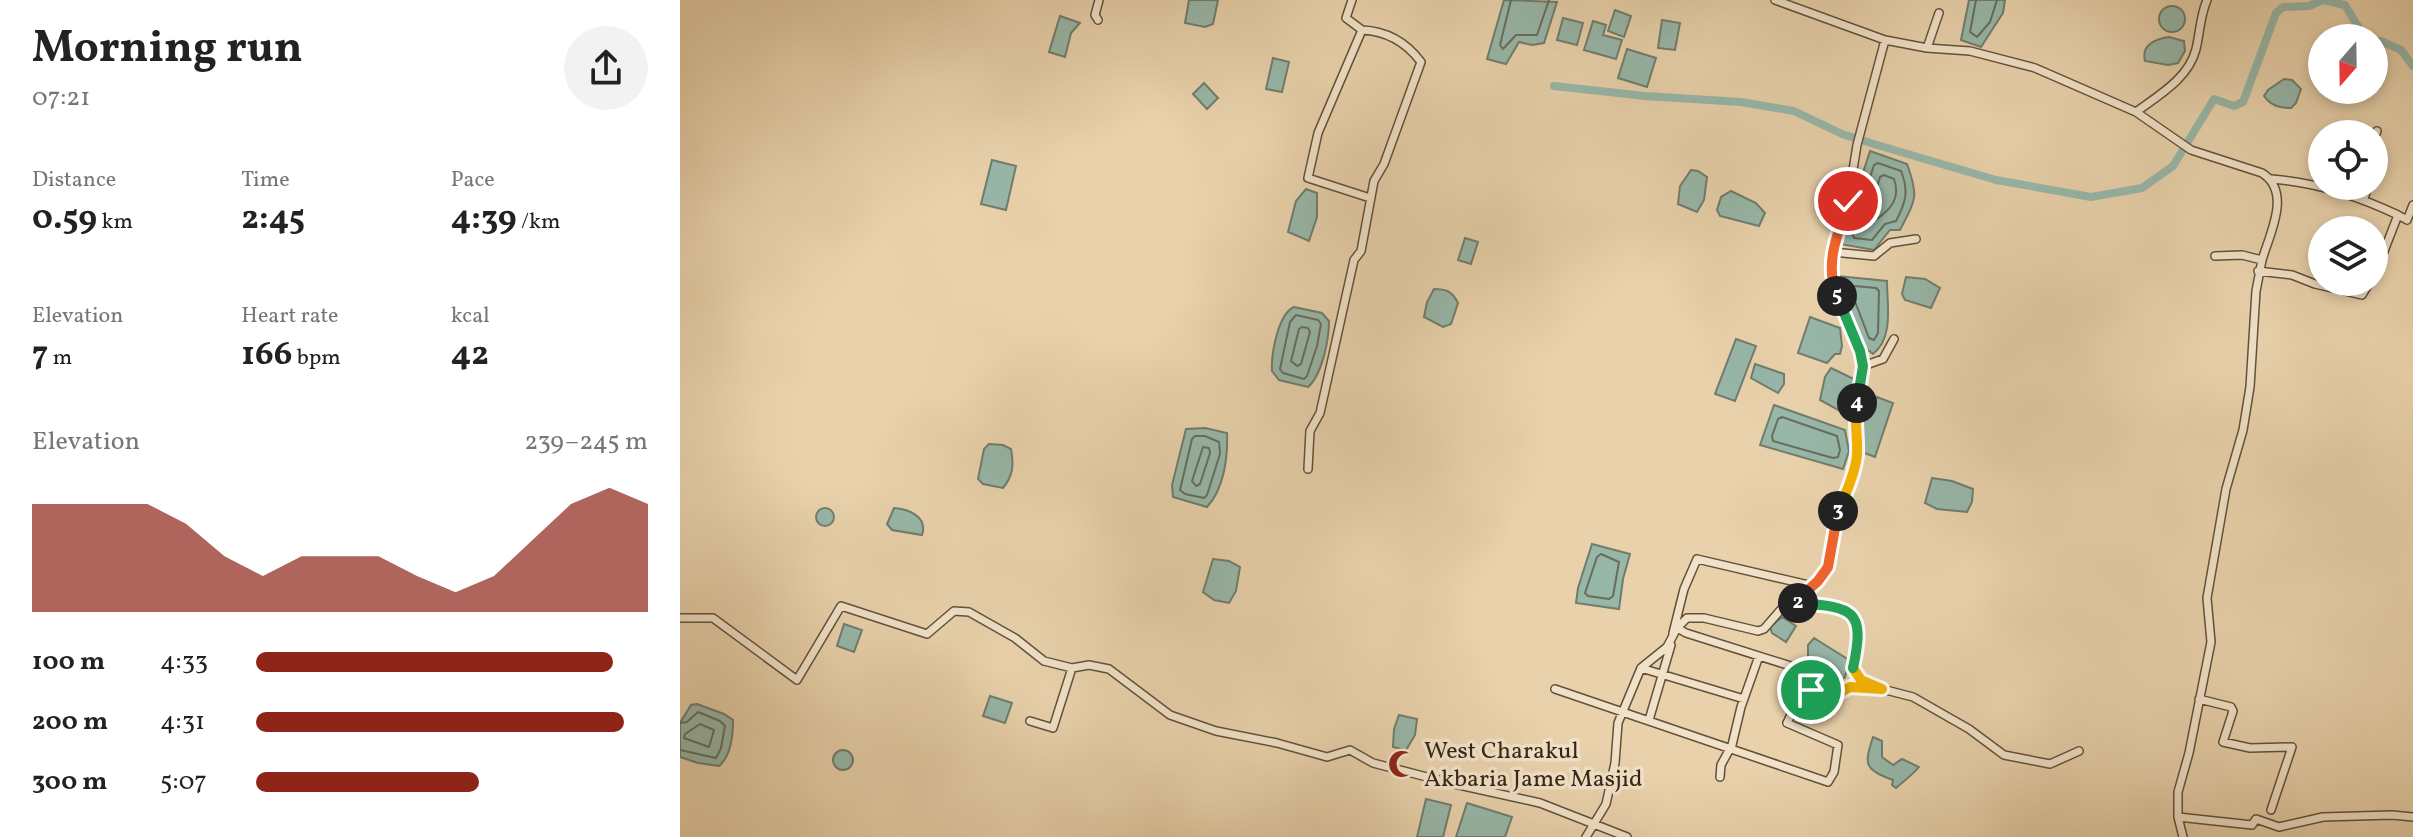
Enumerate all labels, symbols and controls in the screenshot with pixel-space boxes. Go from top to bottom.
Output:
text: Morning run [32,19,303,80]
north arrow [2308,24,2388,104]
map controls [2308,24,2388,296]
button: share [564,26,648,110]
text: 07:21 [32,80,90,116]
button: locate [2308,120,2388,200]
text: Distance [32,165,116,196]
text: Time [241,165,290,196]
text: Pace [451,165,495,196]
pin [1814,167,1882,235]
icon: check [1826,179,1870,223]
text: 0.59 [32,196,97,243]
text: 2:45 [241,196,305,243]
text: 4:39 [451,196,517,243]
text: km [97,207,133,238]
text: /km [517,207,560,238]
button: layers [2308,216,2388,296]
pin: 5 [1817,276,1857,316]
text: 5 [1832,280,1842,311]
text: Elevation [32,301,123,332]
text: Heart rate [241,301,338,332]
text: kcal [451,301,490,332]
text: 7 [32,332,48,379]
text: 166 [241,332,292,379]
text: 42 [451,332,489,379]
text: m [48,343,72,374]
text: bpm [292,343,341,374]
pin: 4 [1837,383,1877,423]
text: 4 [1850,387,1864,418]
text: Elevation [32,424,140,460]
text: 239–245 m [524,424,648,460]
pin: 3 [1818,491,1858,531]
text: 3 [1832,495,1844,526]
pin: 2 [1778,583,1818,623]
text: 2 [1792,587,1804,618]
text: 100 m [32,644,105,680]
text: 4:33 [160,644,208,680]
pin [1777,656,1845,724]
icon: arrive [1789,668,1833,712]
text: 200 m [32,704,108,740]
text: 4:31 [160,704,205,740]
place label: West Charakul Akbaria Jame Masjid [1424,735,1642,797]
mosque icon: West Charakul Akbaria Jame Masjid [1387,749,1417,779]
text: 300 m [32,764,108,800]
text: 5:07 [160,764,207,800]

